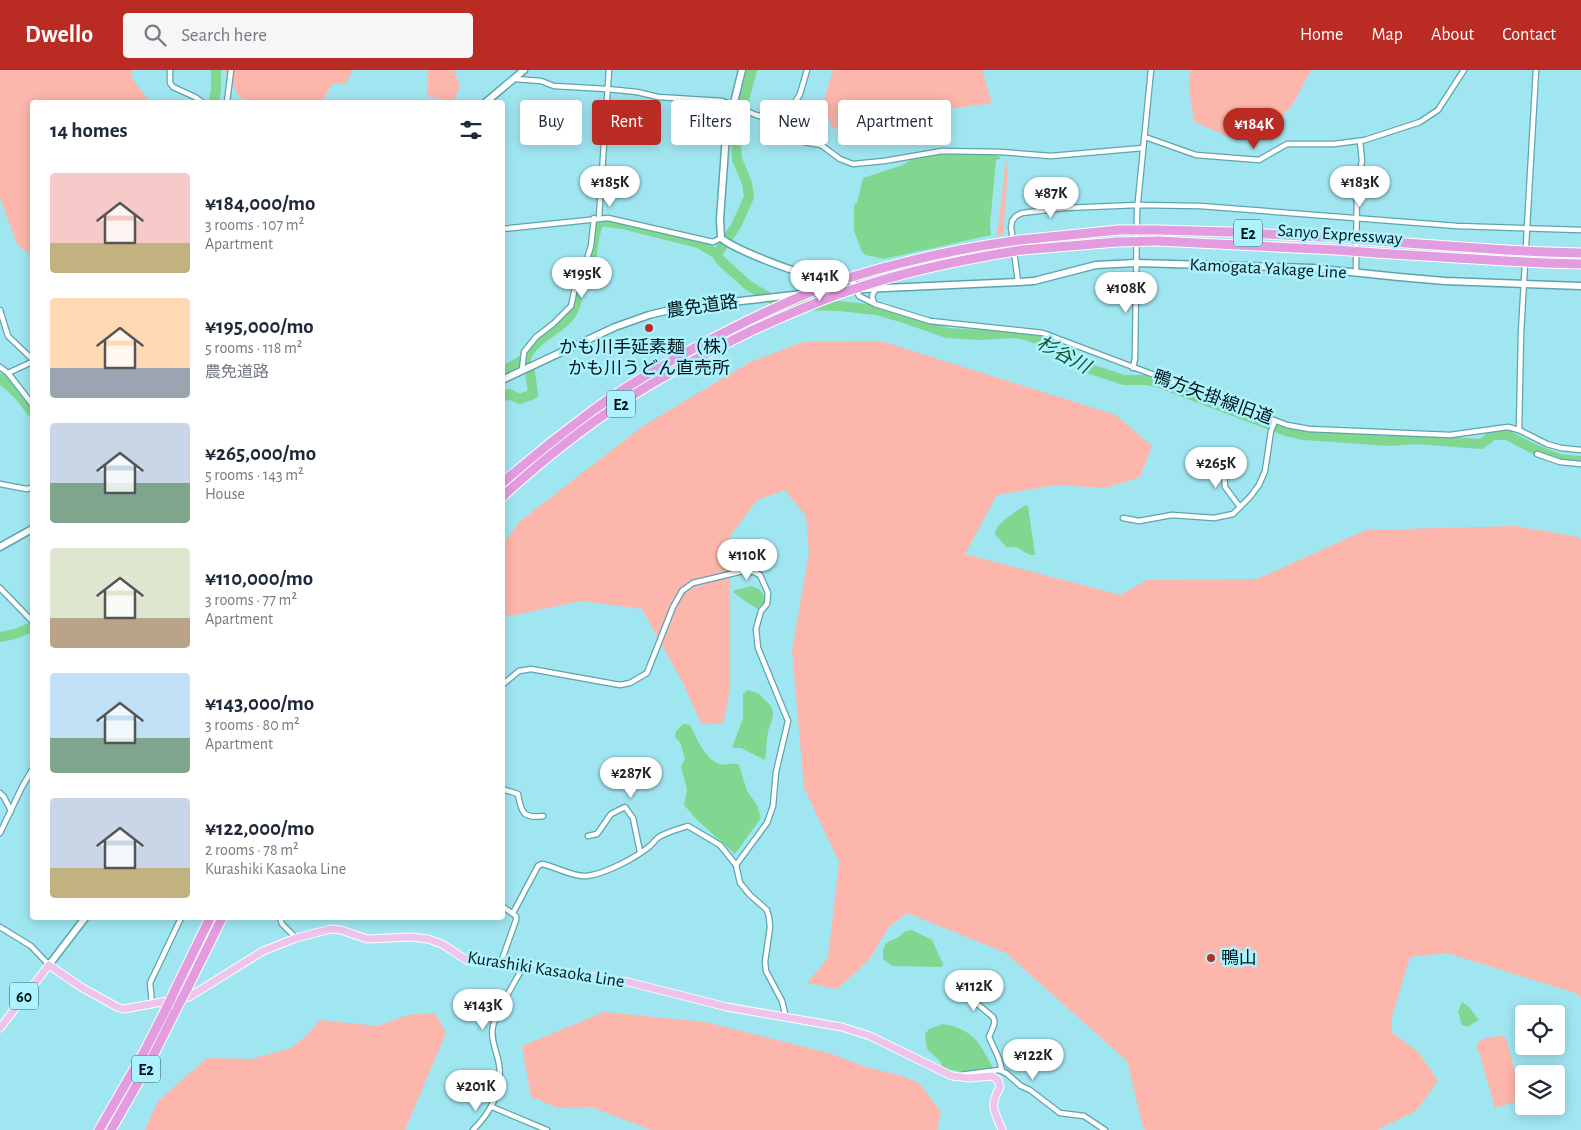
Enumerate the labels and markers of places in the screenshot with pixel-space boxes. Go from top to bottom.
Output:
pin: ¥184K [1219,108,1289,150]
pin: ¥185K [575,166,645,208]
pin: ¥183K [1325,166,1395,208]
pin: ¥87K [1021,176,1081,219]
pin: ¥195K [547,256,617,299]
pin: ¥141K [785,260,855,302]
pin: ¥108K [1091,272,1161,314]
marker: かも川手延素麺（株） かも川うどん直売所 [643,322,655,334]
place label: かも川手延素麺（株） かも川うどん直売所 [559,337,739,378]
pin: ¥265K [1181,446,1251,489]
pin: ¥110K [712,538,782,581]
pin: ¥287K [596,756,666,799]
place label: 鴨山 [1221,948,1257,968]
marker: 鴨山 [1205,952,1217,964]
pin: ¥112K [939,970,1009,1012]
pin: ¥143K [448,988,518,1031]
pin: ¥122K [998,1038,1068,1081]
pin: ¥201K [441,1070,511,1112]

